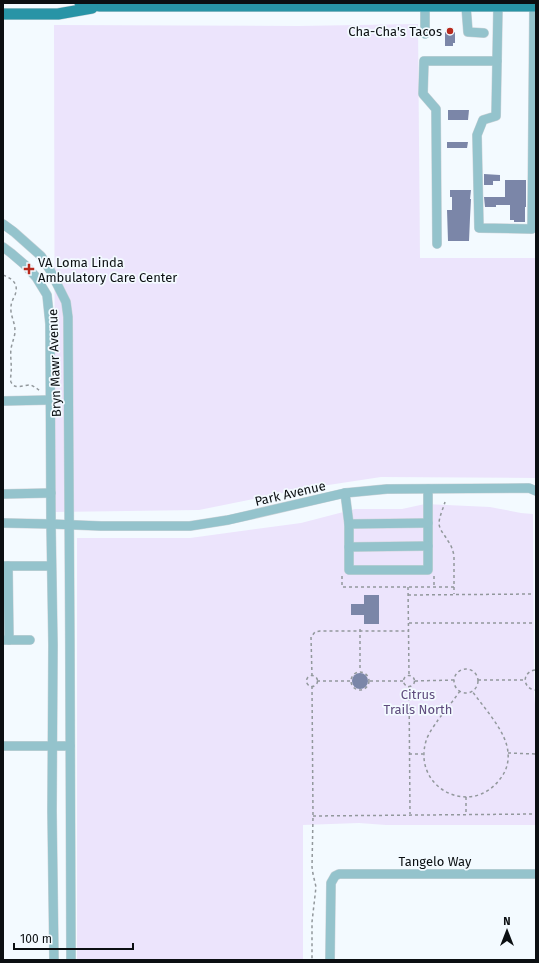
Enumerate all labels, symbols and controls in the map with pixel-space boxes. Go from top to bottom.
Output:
place label: Cha-Cha's Tacos [348,24,442,39]
marker: Cha-Cha's Tacos [445,26,455,36]
place label: VA Loma Linda Ambulatory Care Center [38,255,177,285]
marker: VA Loma Linda Ambulatory Care Center [23,263,35,275]
street label: Bryn Mawr Avenue [45,309,64,417]
street label: Park Avenue [253,478,327,509]
park label: Citrus Trails North [384,687,452,717]
street label: Tangelo Way [399,854,472,869]
north arrow [487,911,527,951]
text: N [503,915,511,928]
scale bar [14,925,133,951]
text: 100 m [20,932,52,946]

